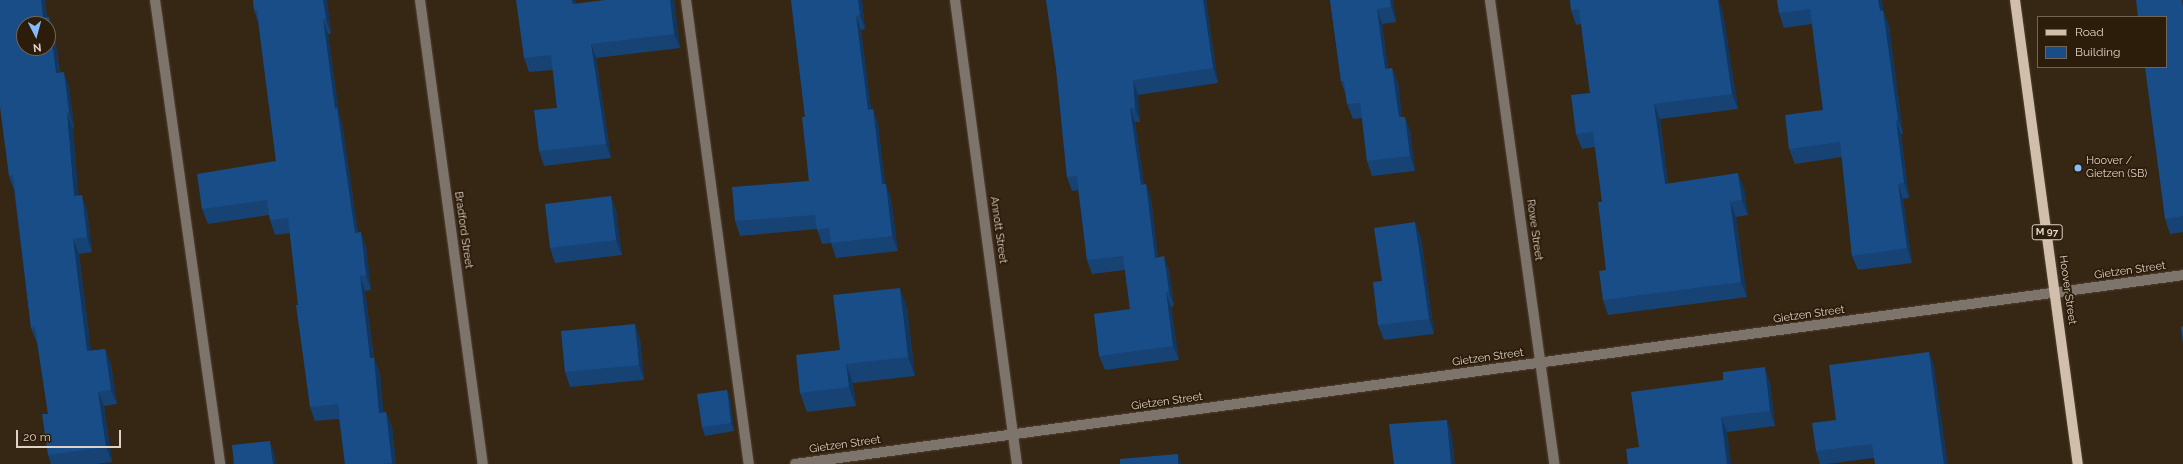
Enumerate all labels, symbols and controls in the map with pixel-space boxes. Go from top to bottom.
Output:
north arrow [16,16,56,56]
legend [2037,16,2167,68]
text: Road [2075,25,2104,39]
text: N [32,41,42,54]
text: Building [2075,45,2121,59]
place label: Hoover / Gietzen (SB) [2086,155,2147,181]
marker: Hoover / Gietzen (SB) [2073,163,2083,173]
street label: Bradford Street [451,191,475,269]
street label: Annott Street [987,196,1009,264]
street label: Rowe Street [1523,198,1545,262]
road number: M 97 [2031,224,2063,240]
street label: Hoover Street [2056,254,2078,326]
street label: Gietzen Street [2094,259,2166,283]
street label: Gietzen Street [1773,303,1845,327]
street label: Gietzen Street [1452,346,1524,370]
street label: Gietzen Street [1131,390,1203,414]
scale bar [18,422,123,448]
text: 20 m [23,430,51,444]
street label: Gietzen Street [809,433,881,457]

